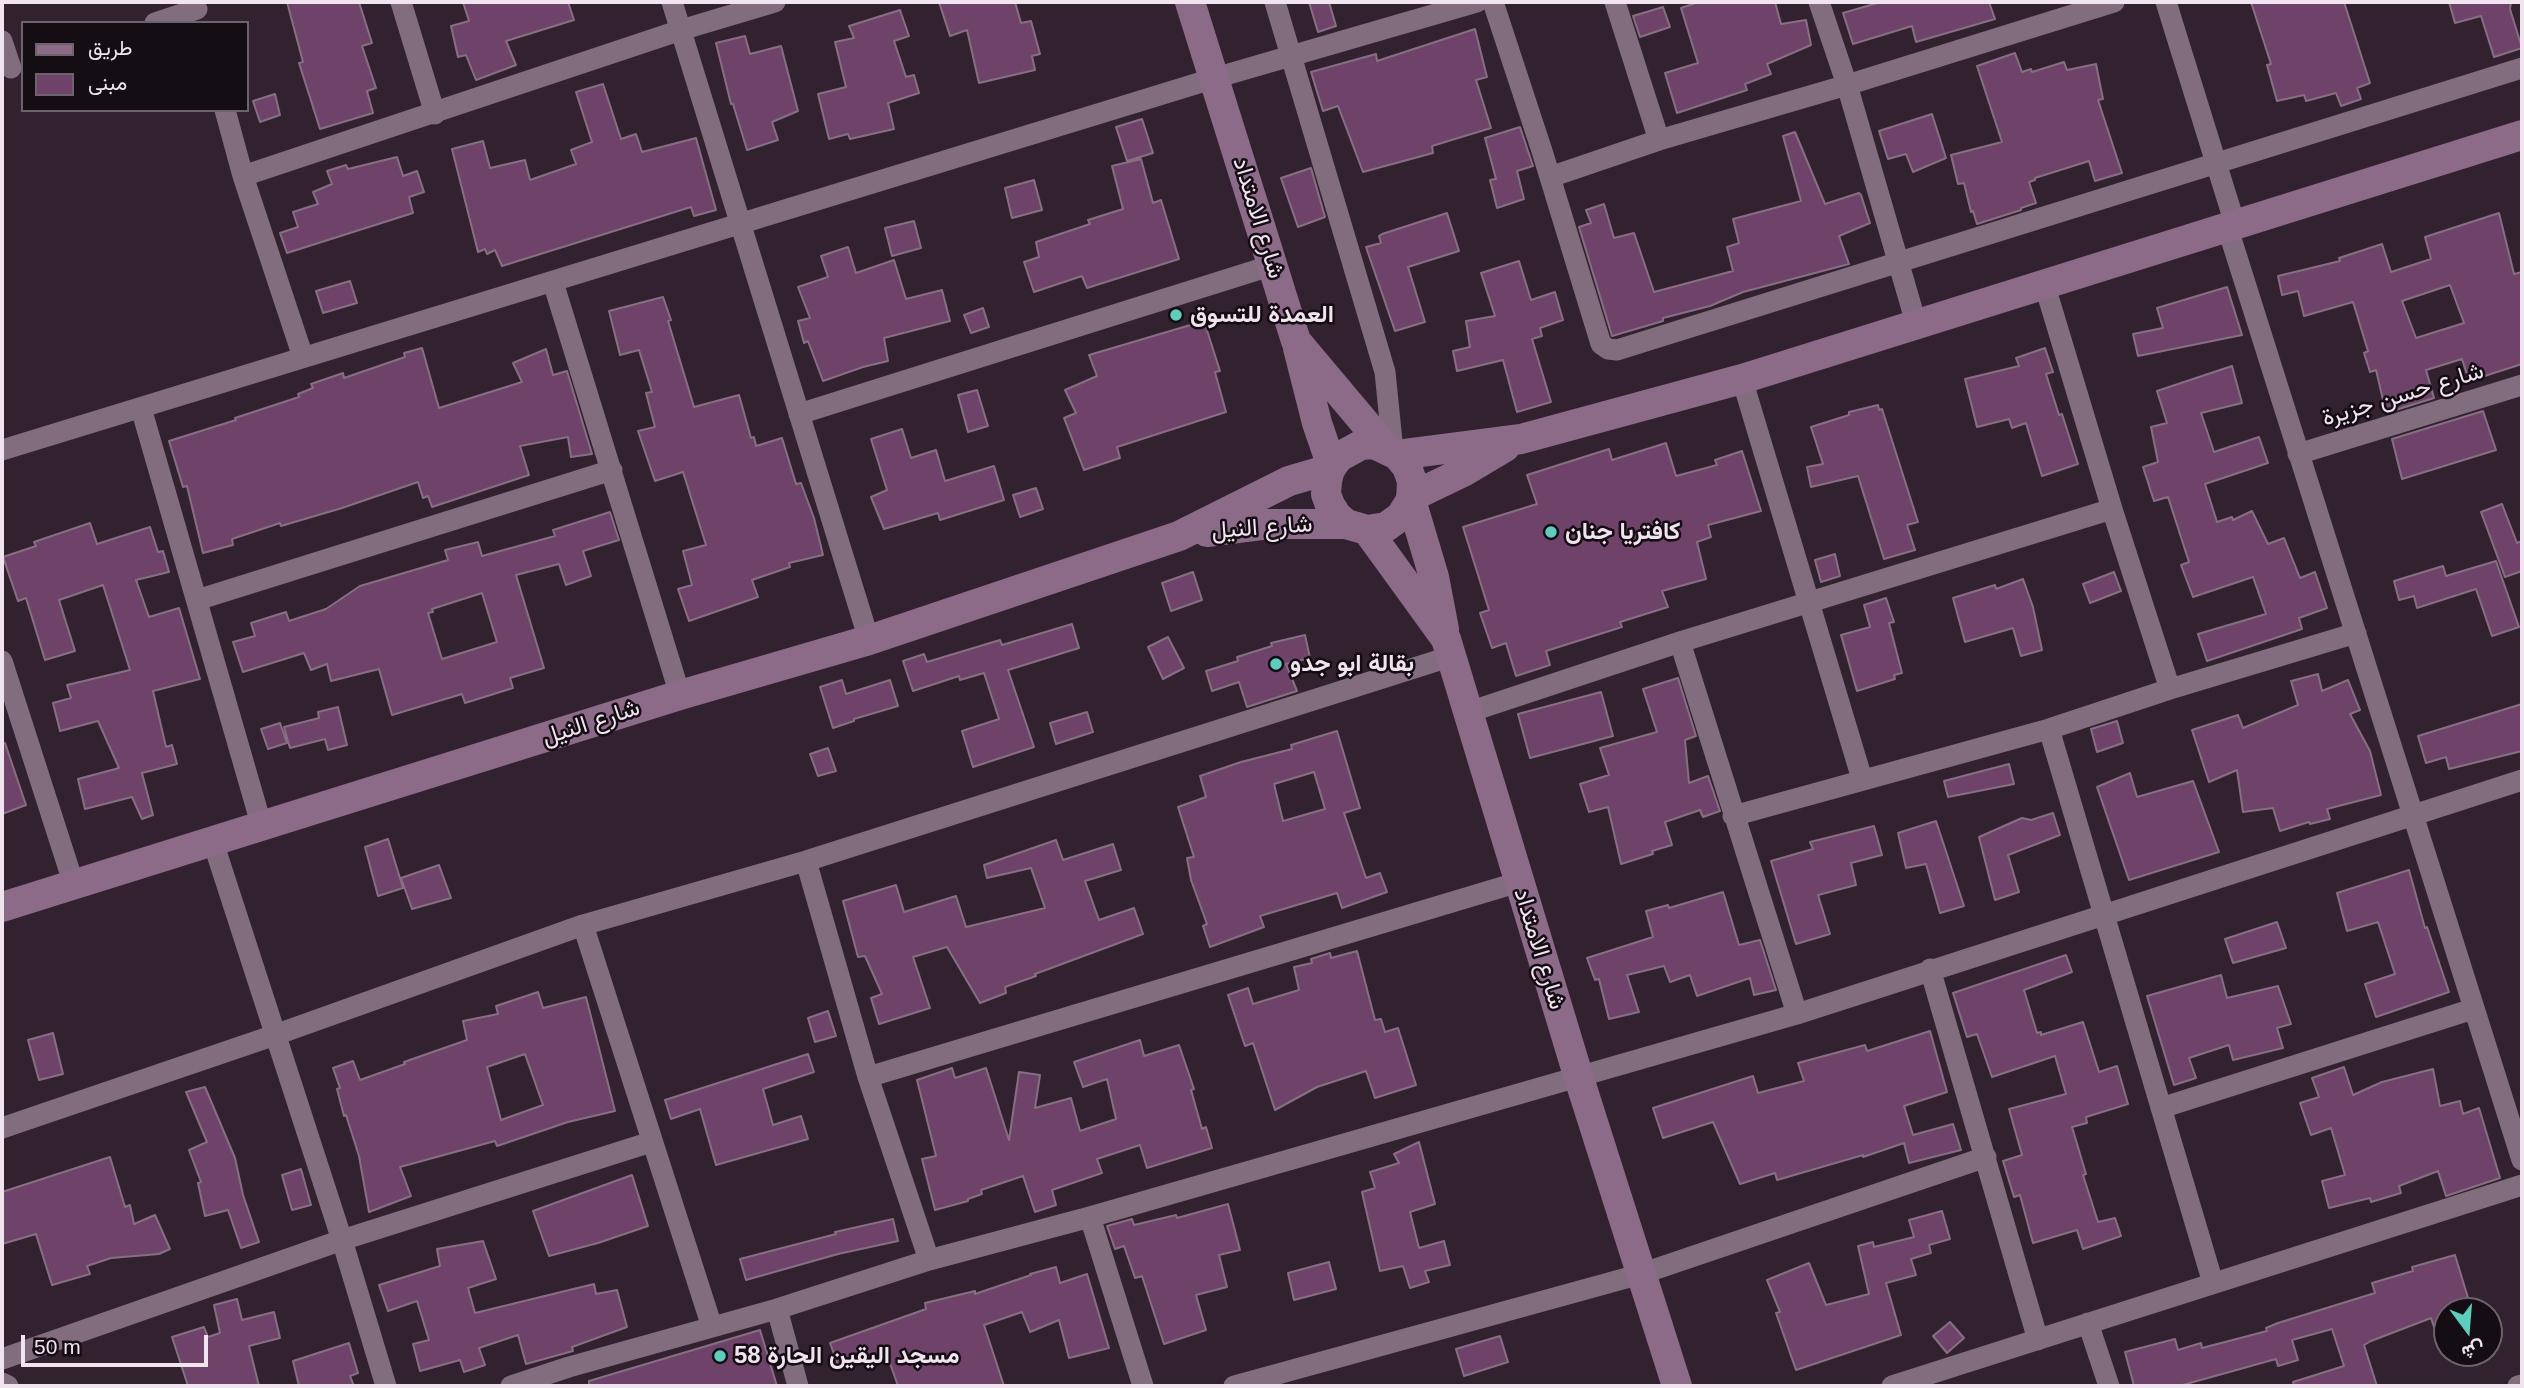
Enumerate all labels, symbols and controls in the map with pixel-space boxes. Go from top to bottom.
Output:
legend [21,21,248,112]
text: طريق [88,36,133,59]
text: مبنى [88,71,127,94]
street label: شارع الامتداد [1226,154,1290,282]
place label: العمدة للتسوق [1190,301,1334,329]
marker: العمدة للتسوق [1168,307,1184,323]
street label: شارع حسن جزيرة [2319,357,2487,433]
street label: شارع النيل [1211,510,1313,546]
place label: كافتريا جنان [1565,518,1680,546]
marker: كافتريا جنان [1543,524,1559,540]
place label: بقالة ابو جدو [1290,650,1414,678]
marker: بقالة ابو جدو [1268,656,1284,672]
street label: شارع النيل [538,694,644,752]
street label: شارع الامتداد [1507,885,1571,1013]
north arrow [2433,1297,2503,1367]
scale bar [24,1322,212,1366]
text: 50 m [34,1335,81,1358]
text: ش [2460,1338,2487,1364]
place label: مسجد اليقين الحارة 58 [734,1342,959,1370]
marker: مسجد اليقين الحارة 58 [712,1348,728,1364]

